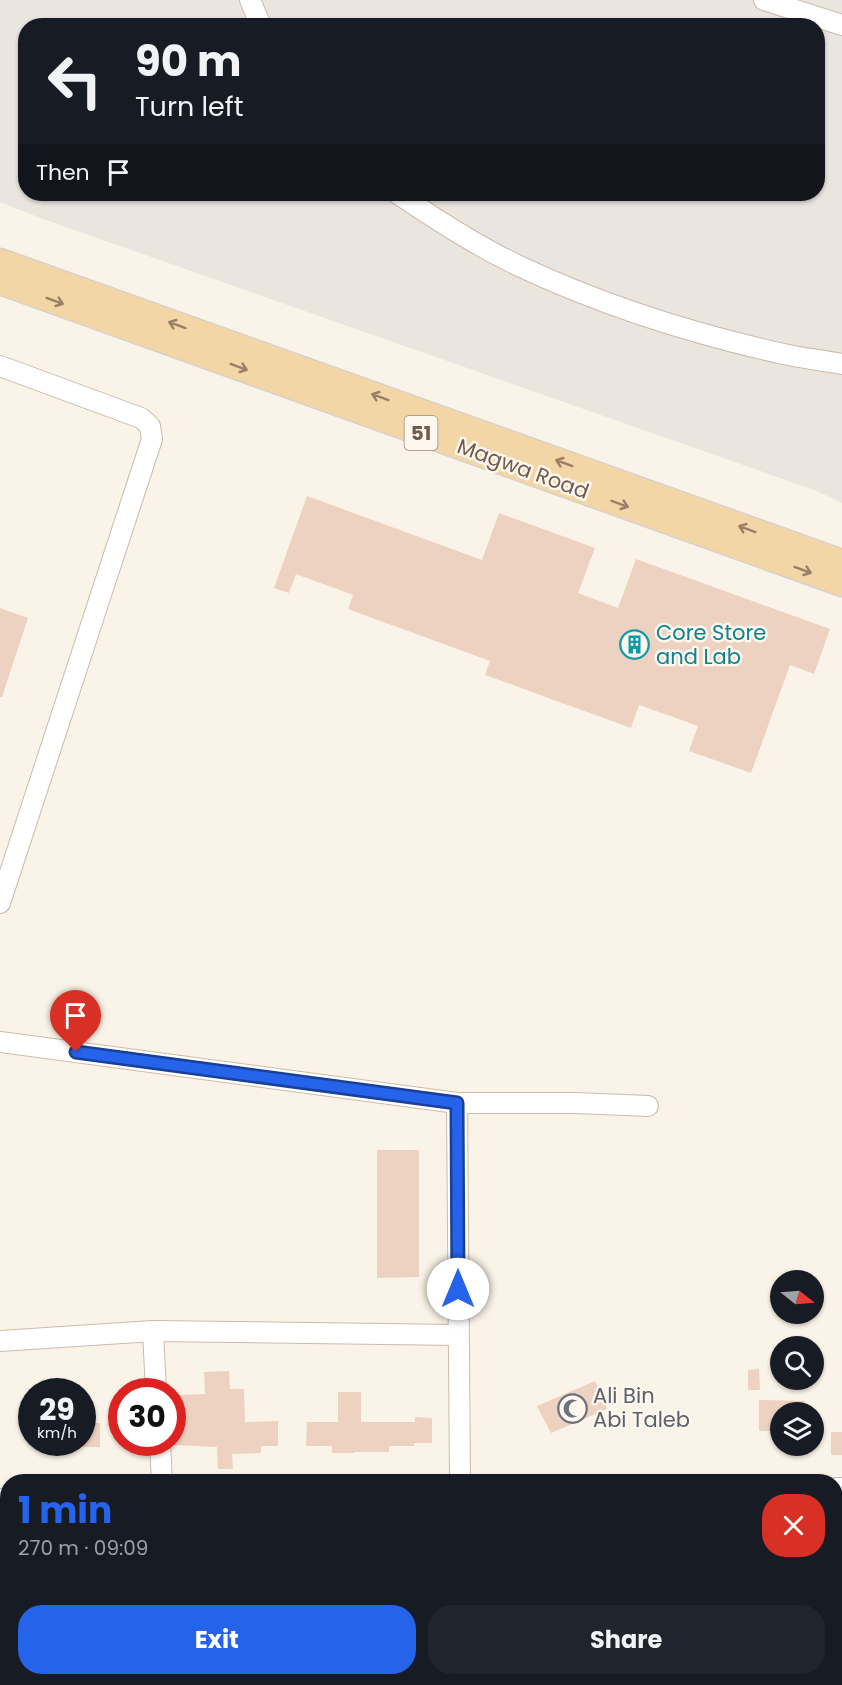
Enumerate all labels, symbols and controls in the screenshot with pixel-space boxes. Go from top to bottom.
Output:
text: 90 m [135,32,242,91]
icon: left [36,42,114,120]
text: Turn left [135,88,244,125]
icon: arrive [102,156,135,189]
text: Then [36,157,90,188]
one-way arrow [45,297,64,308]
one-way arrow [168,318,187,329]
one-way arrow [229,363,247,374]
one-way arrow [371,391,390,402]
road number: 51 [404,416,438,450]
street label: Magwa Road [453,431,593,506]
one-way arrow [555,456,574,467]
one-way arrow [610,499,629,510]
one-way arrow [738,522,757,533]
one-way arrow [794,565,812,576]
place label: Core Store and Lab [656,618,766,671]
building icon: Core Store and Lab [619,629,651,661]
pin [50,990,101,1052]
icon: arrive [59,999,92,1032]
position arrow [426,1257,490,1321]
north arrow [770,1270,824,1324]
map controls [770,1270,824,1456]
button: search [770,1336,824,1390]
speed limit sign: 30 [108,1378,186,1456]
place label: Ali Bin Abi Taleb [593,1381,690,1434]
text: 29 [39,1388,75,1431]
mosque icon: Ali Bin Abi Taleb [556,1392,588,1424]
button: layers [770,1402,824,1456]
text: km/h [37,1422,77,1443]
text: 1 min [18,1485,112,1536]
button: close [762,1494,825,1557]
text: 270 m · 09:09 [18,1534,148,1562]
button: Exit [18,1605,416,1674]
button: Share [428,1605,825,1674]

